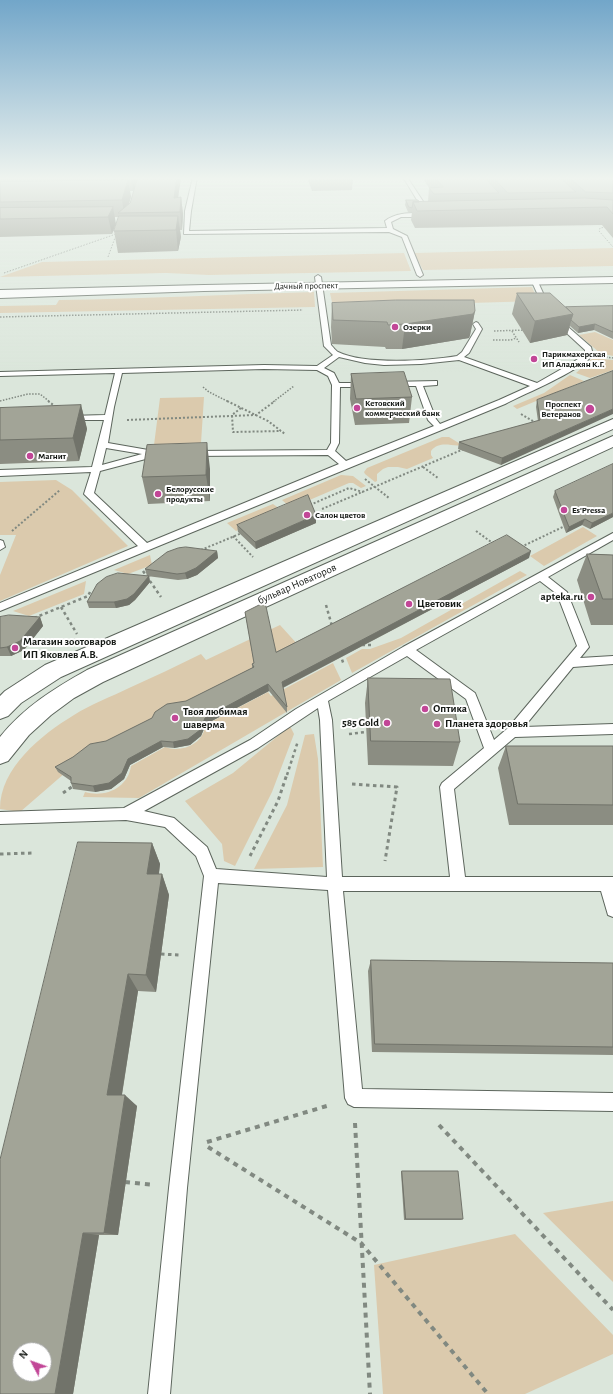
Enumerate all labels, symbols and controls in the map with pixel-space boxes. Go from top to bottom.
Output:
street label: Дачный проспект [274,280,338,292]
marker: Озерки [390,322,400,332]
place label: Озерки [403,322,431,332]
place label: Парикмахерская ИП Аладжян К.Г. [542,349,606,370]
marker: Парикмахерская ИП Аладжян К.Г. [529,354,539,364]
place label: Кетовский коммерческий банк [365,398,440,419]
place label: Проспект Ветеранов [541,399,581,420]
marker: Кетовский коммерческий банк [352,403,362,413]
marker: Проспект Ветеранов [584,403,596,415]
marker: Магнит [25,451,35,461]
place label: Магнит [38,451,66,461]
place label: Белорусские продукты [166,484,214,505]
marker: Белорусские продукты [153,489,163,499]
marker: Es'Pressa [559,505,569,515]
place label: Es'Pressa [572,505,605,515]
marker: Салон цветов [302,510,312,520]
place label: Салон цветов [315,510,365,520]
street label: бульвар Новаторов [256,561,338,607]
place label: apteka.ru [541,590,583,604]
marker: apteka.ru [586,592,596,602]
place label: Цветовик [417,597,461,611]
marker: Цветовик [404,599,414,609]
place label: Магазин зоотоваров ИП Яковлев А.В. [23,635,116,661]
marker: Магазин зоотоваров ИП Яковлев А.В. [10,643,20,653]
place label: Оптика [433,702,467,716]
marker: Оптика [420,704,430,714]
place label: Твоя любимая шаверма [183,705,248,731]
marker: Твоя любимая шаверма [170,713,180,723]
place label: 585 Gold [342,716,379,730]
place label: Планета здоровья [445,717,528,731]
marker: 585 Gold [382,718,392,728]
marker: Планета здоровья [432,719,442,729]
north arrow [12,1342,52,1382]
text: N [17,1348,30,1361]

